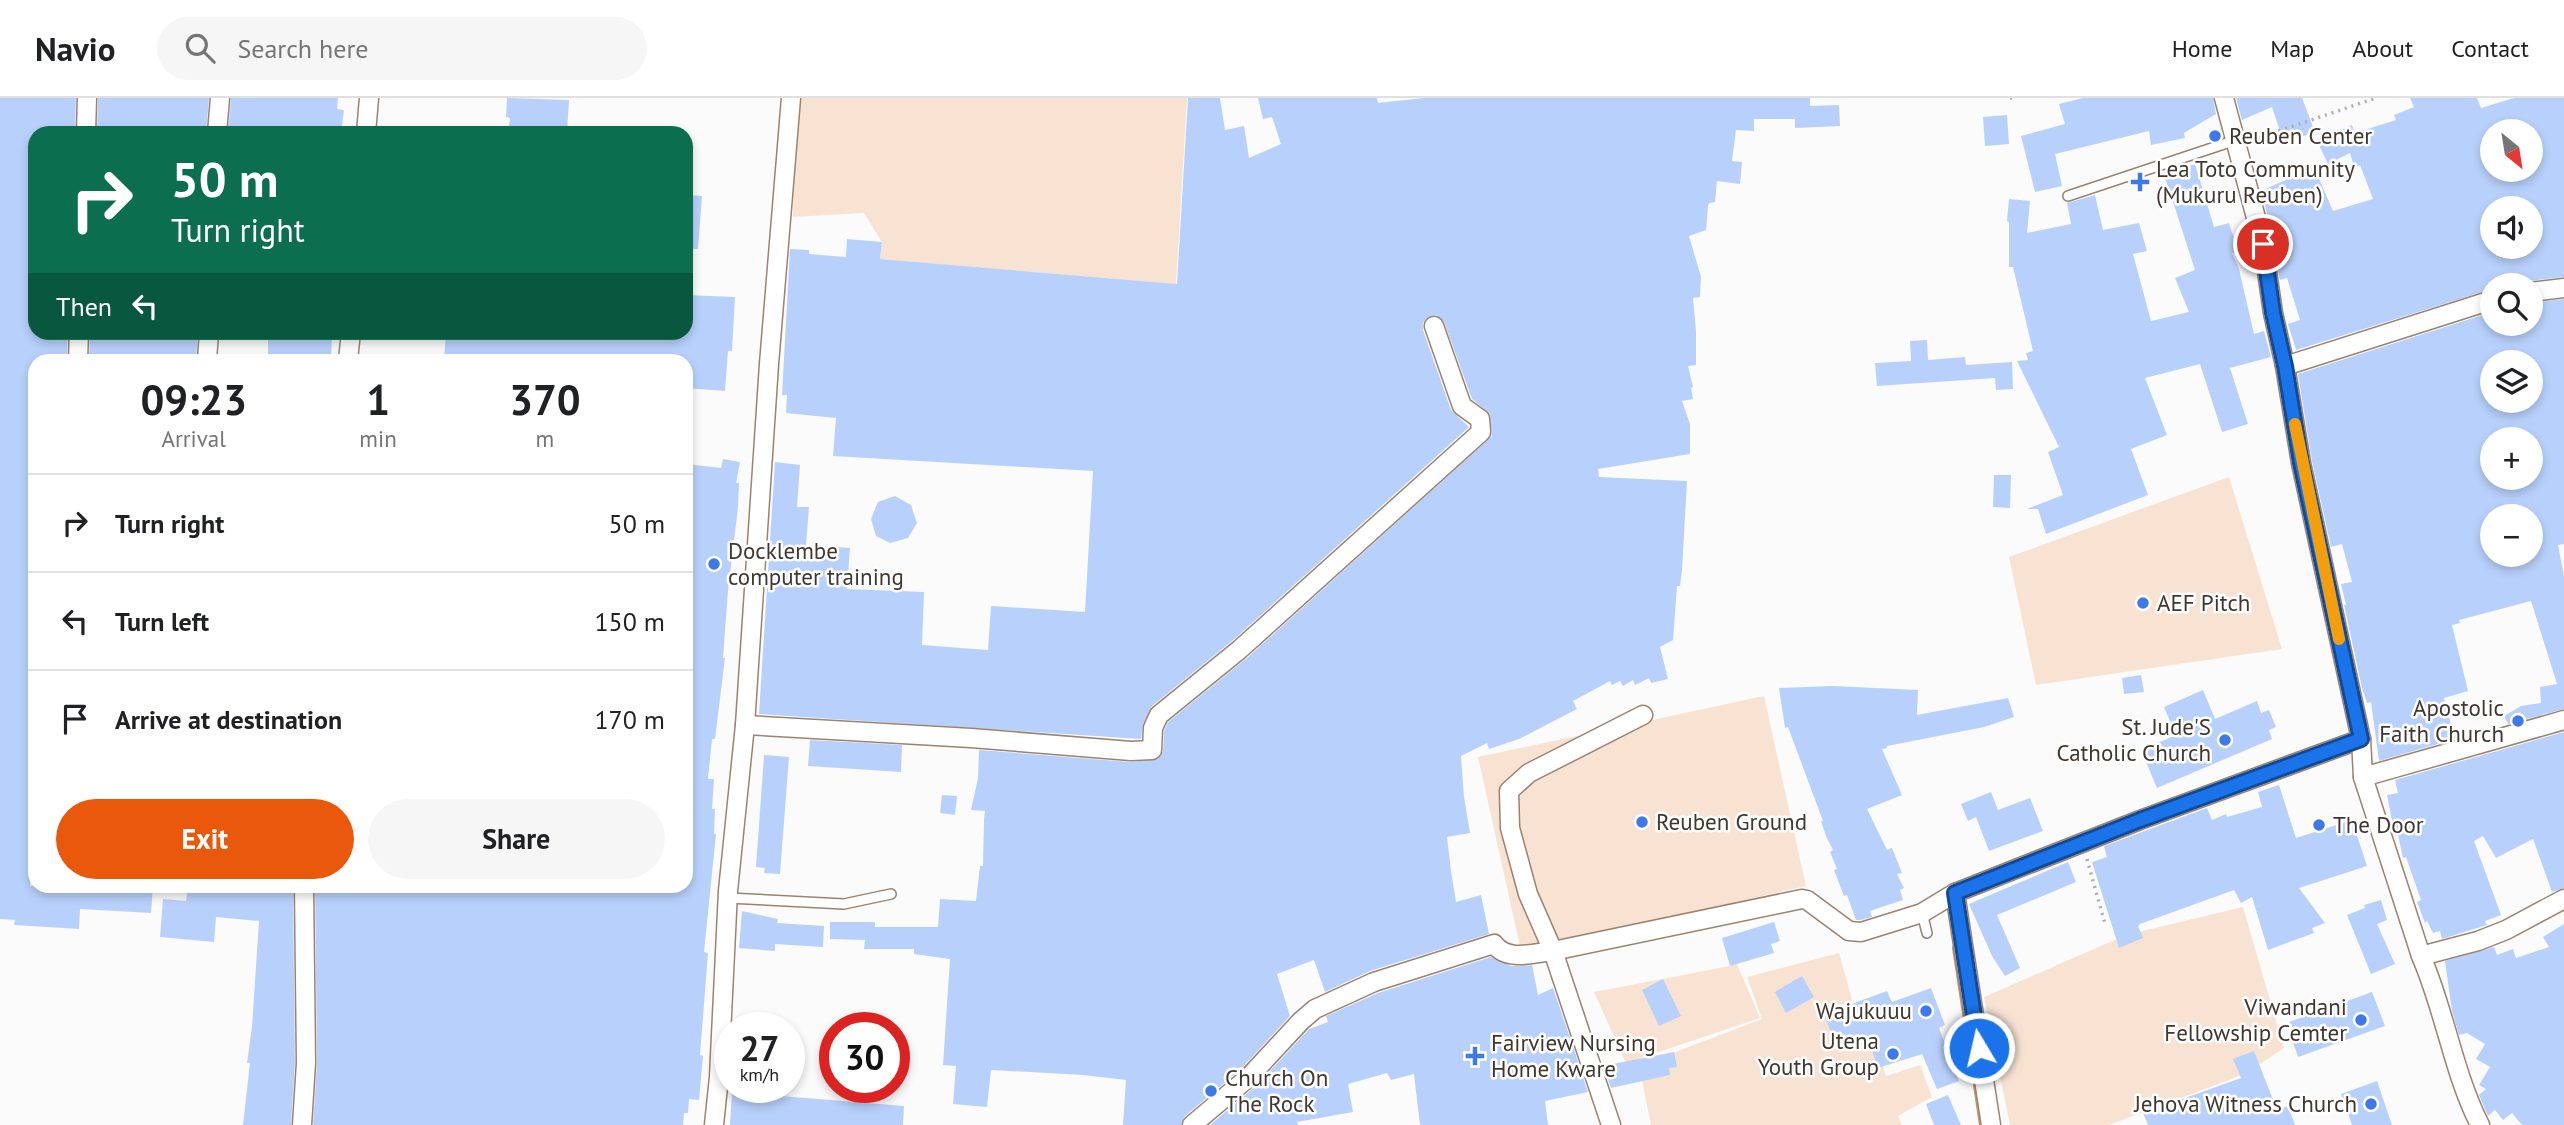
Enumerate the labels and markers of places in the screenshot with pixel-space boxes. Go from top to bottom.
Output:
place label: Reuben Center [2229,121,2372,150]
marker: Reuben Center [2207,128,2223,144]
place label: Lea Toto Community (Mukuru Reuben) [2156,154,2355,209]
marker: Lea Toto Community (Mukuru Reuben) [2130,172,2150,192]
pin [2233,214,2293,274]
place label: Docklembe computer training [728,536,904,591]
marker: Docklembe computer training [706,556,722,572]
place label: AEF Pitch [2157,588,2250,617]
marker: AEF Pitch [2135,595,2151,611]
place label: Apostolic Faith Church [2379,693,2504,748]
place label: St. Jude'S Catholic Church [2056,712,2211,767]
marker: Apostolic Faith Church [2510,713,2526,729]
marker: St. Jude'S Catholic Church [2217,732,2233,748]
place label: Reuben Ground [1656,807,1807,836]
place label: The Door [2333,810,2424,839]
marker: Reuben Ground [1634,814,1650,830]
marker: The Door [2311,817,2327,833]
place label: Viwandani Fellowship Cemter [2164,992,2347,1047]
place label: Wajukuuu [1816,996,1912,1025]
marker: Wajukuuu [1918,1003,1934,1019]
marker: Viwandani Fellowship Cemter [2353,1012,2369,1028]
place label: Utena Youth Group [1758,1026,1879,1081]
place label: Fairview Nursing Home Kware [1491,1028,1656,1083]
marker: Fairview Nursing Home Kware [1465,1046,1485,1066]
marker: Utena Youth Group [1885,1046,1901,1062]
place label: Church On The Rock [1225,1063,1328,1118]
marker: Church On The Rock [1203,1083,1219,1099]
place label: Jehova Witness Church [2133,1089,2357,1118]
marker: Jehova Witness Church [2363,1096,2379,1112]

